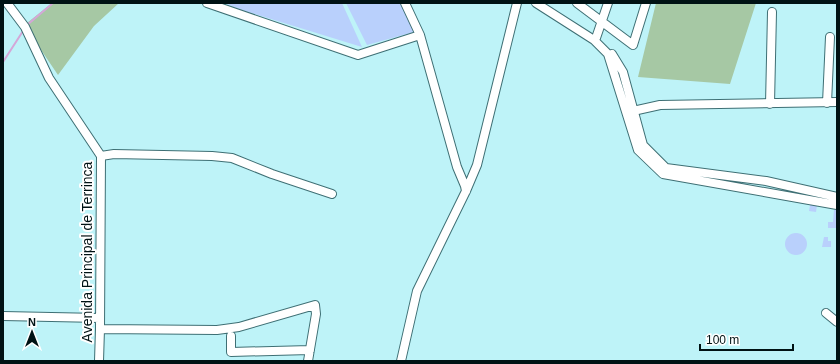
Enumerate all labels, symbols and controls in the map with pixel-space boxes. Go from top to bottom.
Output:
street label: Avenida Principal de Terrinca [79,161,95,342]
north arrow [12,312,52,352]
text: N [28,316,36,328]
scale bar [700,326,793,352]
text: 100 m [706,333,739,347]

